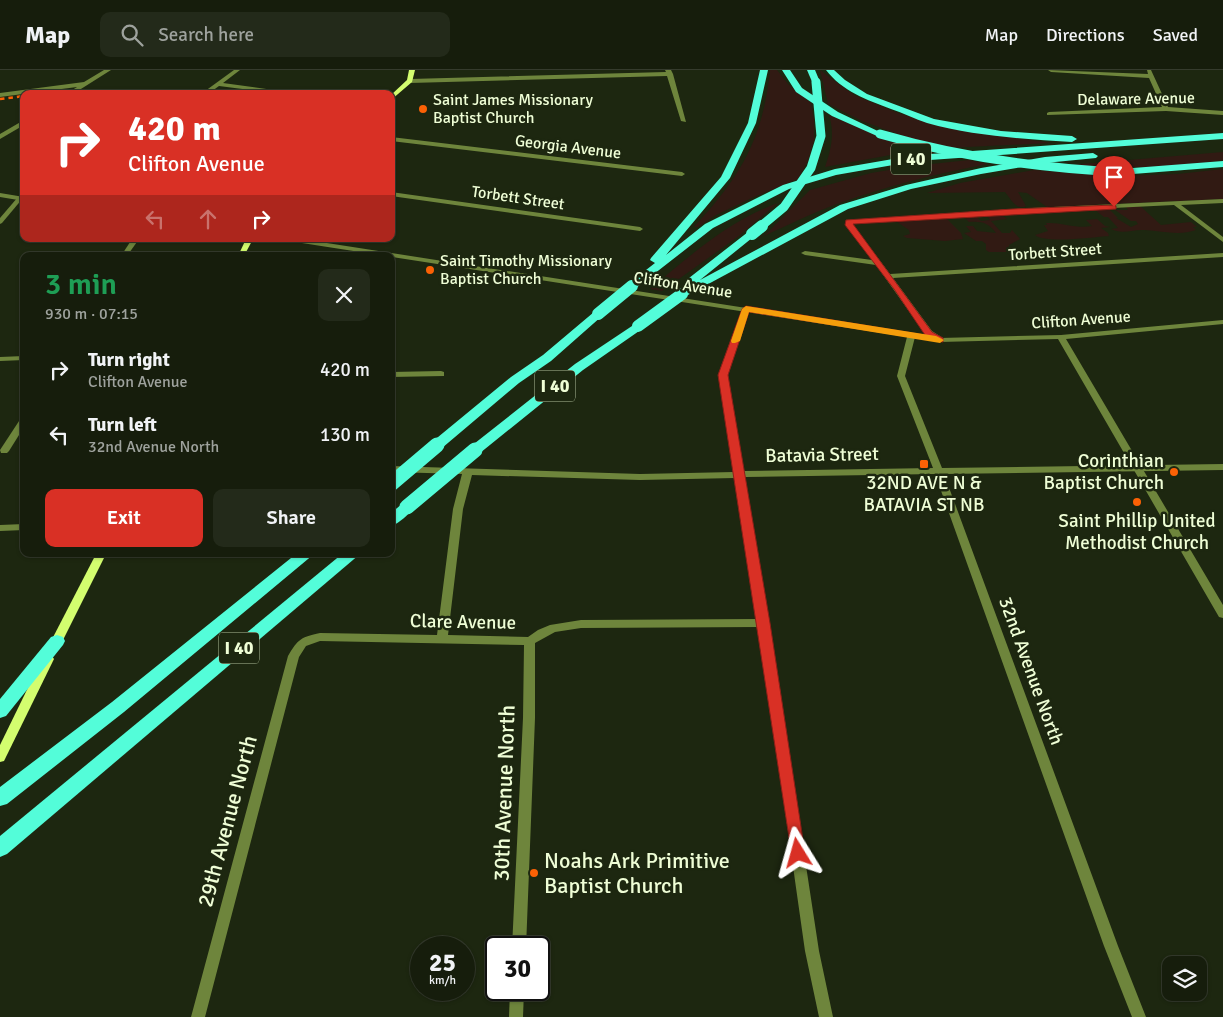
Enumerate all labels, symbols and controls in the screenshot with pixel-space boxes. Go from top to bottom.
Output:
search box [100,12,450,57]
text: Map [25,20,70,50]
icon: search [118,21,146,49]
text: Search here [158,23,254,47]
text: Map [985,24,1018,46]
text: Directions [1046,24,1125,46]
text: Saved [1153,24,1198,46]
street label: Delaware Avenue [1077,88,1195,110]
place label: Saint James Missionary Baptist Church [433,90,593,128]
marker: Saint James Missionary Baptist Church [417,103,429,115]
text: 420 m [128,107,221,150]
icon: right [45,110,110,175]
street label: Georgia Avenue [514,131,622,163]
road number: I 40 [891,144,931,175]
text: Clifton Avenue [128,150,265,177]
pin [1093,156,1135,207]
icon: arrive [1100,163,1128,191]
street label: Torbett Street [470,182,566,214]
icon: left [141,205,169,233]
icon: ahead [194,205,222,233]
icon: right [247,205,275,233]
street label: Torbett Street [1008,239,1103,265]
place label: Saint Timothy Missionary Baptist Church [440,251,612,289]
marker: Saint Timothy Missionary Baptist Church [424,264,436,276]
text: 3 min [45,266,117,303]
street label: Clifton Avenue [632,267,734,303]
button: close [318,269,370,321]
text: 930 m · 07:15 [45,304,138,324]
street label: Clifton Avenue [1031,307,1131,333]
text: Turn right [88,348,170,372]
icon: right [45,356,73,384]
text: 420 m [320,358,370,382]
road number: I 40 [535,370,575,402]
text: Clifton Avenue [88,372,187,392]
text: Turn left [88,413,157,437]
icon: left [45,421,73,449]
text: 130 m [320,423,370,447]
text: 32nd Avenue North [88,437,219,457]
street label: Batavia Street [765,442,879,468]
place label: Corinthian Baptist Church [1044,449,1164,495]
marker: 32ND AVE N & BATAVIA ST NB [918,458,930,470]
marker: Corinthian Baptist Church [1168,466,1180,478]
place label: 32ND AVE N & BATAVIA ST NB [863,471,985,517]
button: Exit [45,489,203,547]
button: Share [213,489,370,547]
marker: Saint Phillip United Methodist Church [1131,496,1143,508]
place label: Saint Phillip United Methodist Church [1058,509,1216,555]
street label: 32nd Avenue North [993,594,1069,748]
street label: Clare Avenue [410,609,516,635]
road number: I 40 [219,632,259,664]
street label: 30th Avenue North [487,704,521,882]
street label: 29th Avenue North [191,732,263,910]
position arrow [771,826,823,878]
place label: Noahs Ark Primitive Baptist Church [544,847,730,899]
marker: Noahs Ark Primitive Baptist Church [528,867,540,879]
speed limit sign: 30 [485,936,550,1001]
text: 25 [429,947,456,978]
map controls [1162,956,1207,1001]
button: layers [1162,956,1207,1001]
text: km/h [429,973,456,988]

